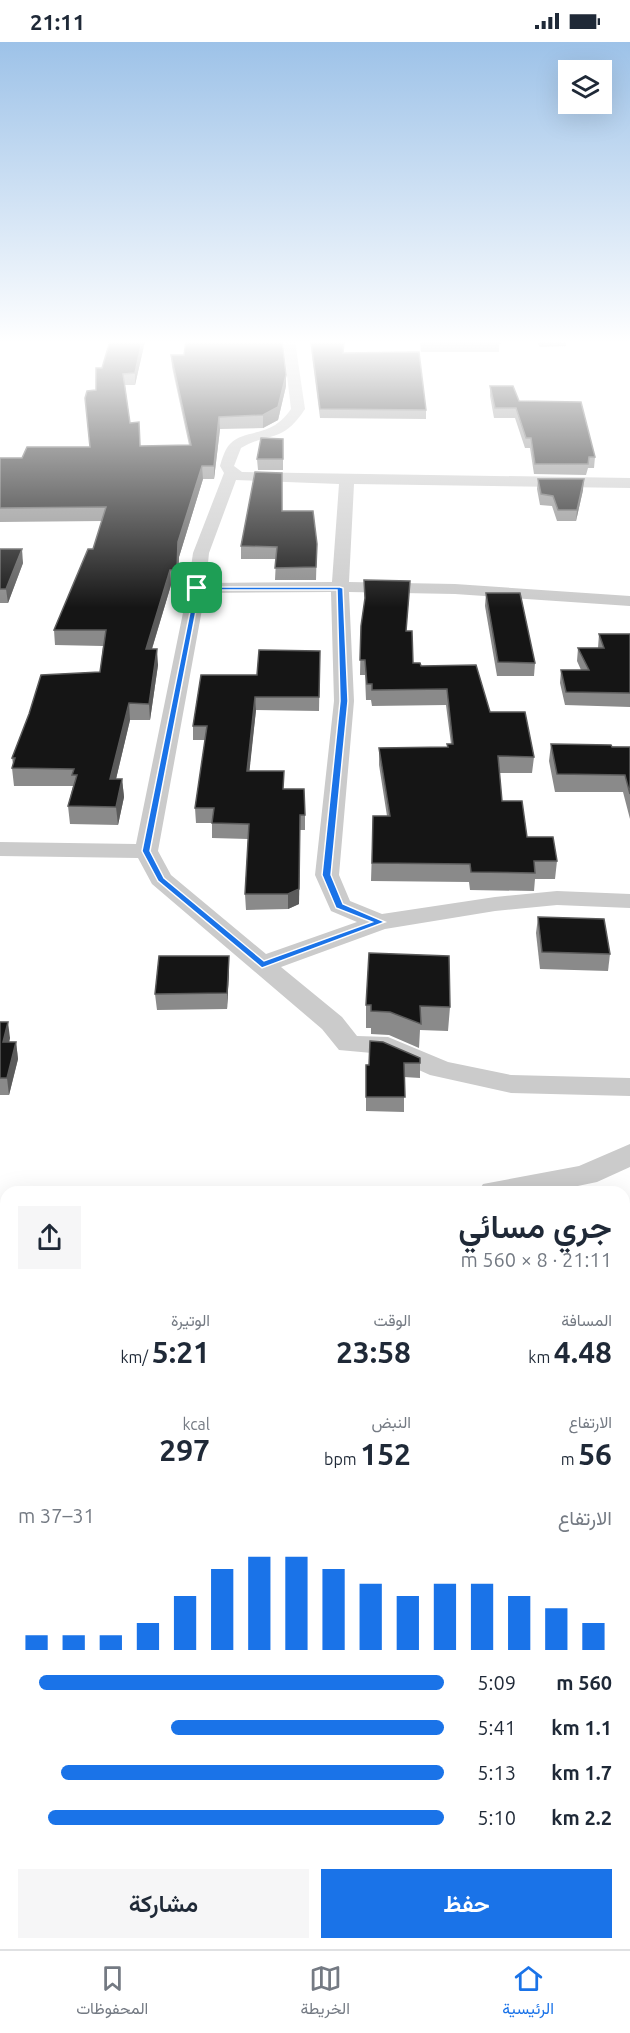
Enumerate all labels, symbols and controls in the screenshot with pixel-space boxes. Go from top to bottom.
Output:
text: 21:11 [30,9,85,34]
map controls [558,60,612,114]
button: layers [558,60,612,114]
pin [171,562,222,613]
icon: arrive [180,571,213,604]
button: share [18,1206,81,1269]
text: جري مسائي [458,1207,612,1244]
text: 21:11 · 8 × 560 m [460,1248,612,1271]
text: الوتيرة [171,1311,210,1329]
text: الوقت [373,1311,411,1329]
text: المسافة [561,1311,612,1329]
text: 5:21 [152,1335,210,1369]
text: 23:58 [336,1335,411,1369]
text: 4.48 [554,1335,612,1369]
text: /km [120,1348,152,1366]
text: km [528,1348,554,1366]
text: النبض [371,1413,411,1431]
text: الارتفاع [569,1413,612,1431]
text: kcal [182,1415,210,1433]
text: 297 [159,1433,210,1467]
text: 152 [360,1437,411,1471]
text: 56 [578,1437,612,1471]
text: bpm [324,1450,360,1468]
text: m [561,1450,578,1468]
text: 31–37 m [18,1504,95,1527]
text: الارتفاع [558,1506,612,1529]
text: 5:09 [477,1671,516,1694]
text: 560 m [556,1671,612,1694]
text: 5:41 [477,1716,516,1739]
text: 1.1 km [551,1716,612,1739]
text: 5:13 [477,1761,516,1784]
text: 1.7 km [551,1761,612,1784]
text: 5:10 [477,1806,516,1829]
text: 2.2 km [551,1806,612,1829]
button: مشاركة [18,1869,309,1938]
button: حفظ [321,1869,612,1938]
tab: المحفوظات [76,1962,148,2023]
tab: الخريطة [300,1962,350,2023]
tab: الرئيسية [502,1962,554,2023]

